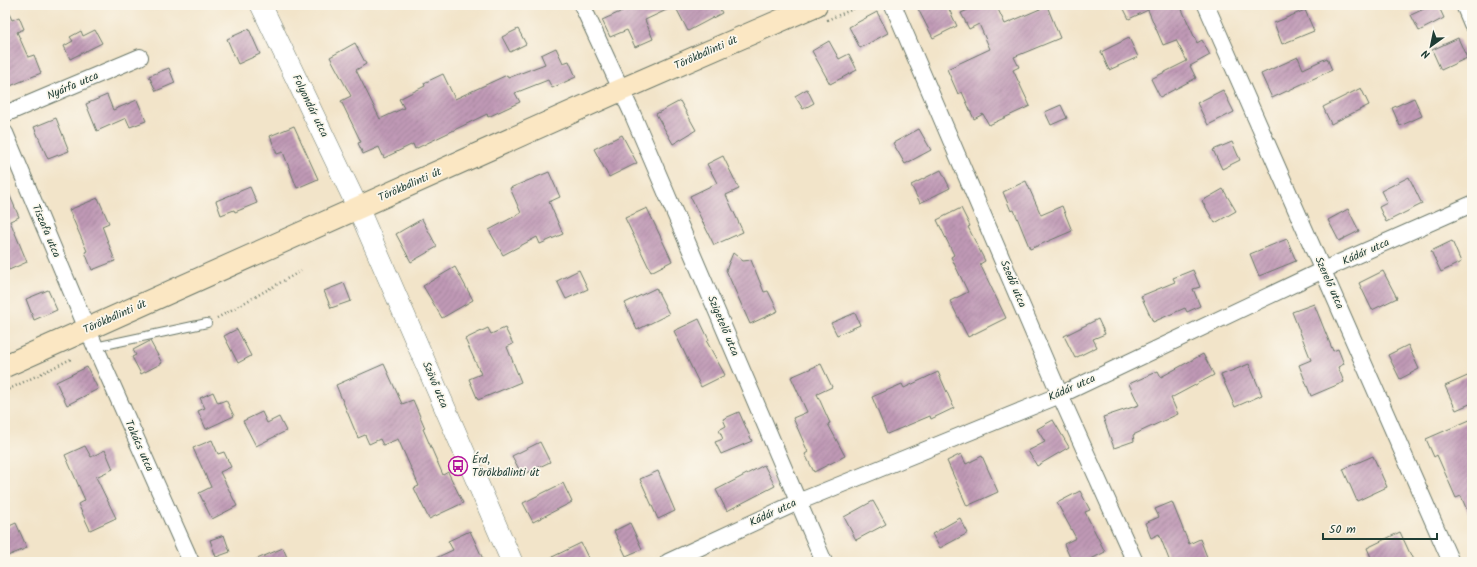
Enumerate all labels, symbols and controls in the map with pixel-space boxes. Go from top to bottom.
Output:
north arrow [1411,26,1451,66]
street label: Törökbálinti út [671,31,741,75]
text: N [1418,44,1434,63]
street label: Nyárfa utca [44,67,102,105]
street label: Folyondár utca [287,72,333,140]
street label: Törökbálinti út [375,163,445,207]
street label: Tiszafa utca [27,201,65,261]
street label: Kádár utca [1339,234,1393,270]
street label: Szerelő utca [1309,254,1349,312]
street label: Szedő utca [995,257,1031,311]
street label: Szigetelő utca [702,293,744,359]
street label: Törökbálinti út [80,295,150,339]
street label: Szövő utca [417,359,453,411]
street label: Kádár utca [1045,370,1099,406]
street label: Takács utca [120,417,158,475]
place label: Érd, Törökbálinti út [472,451,540,482]
bus stop icon: Érd, Törökbálinti út [447,455,469,477]
street label: Kádár utca [747,494,799,532]
scale bar [1323,515,1437,541]
text: 50 m [1329,520,1356,539]

